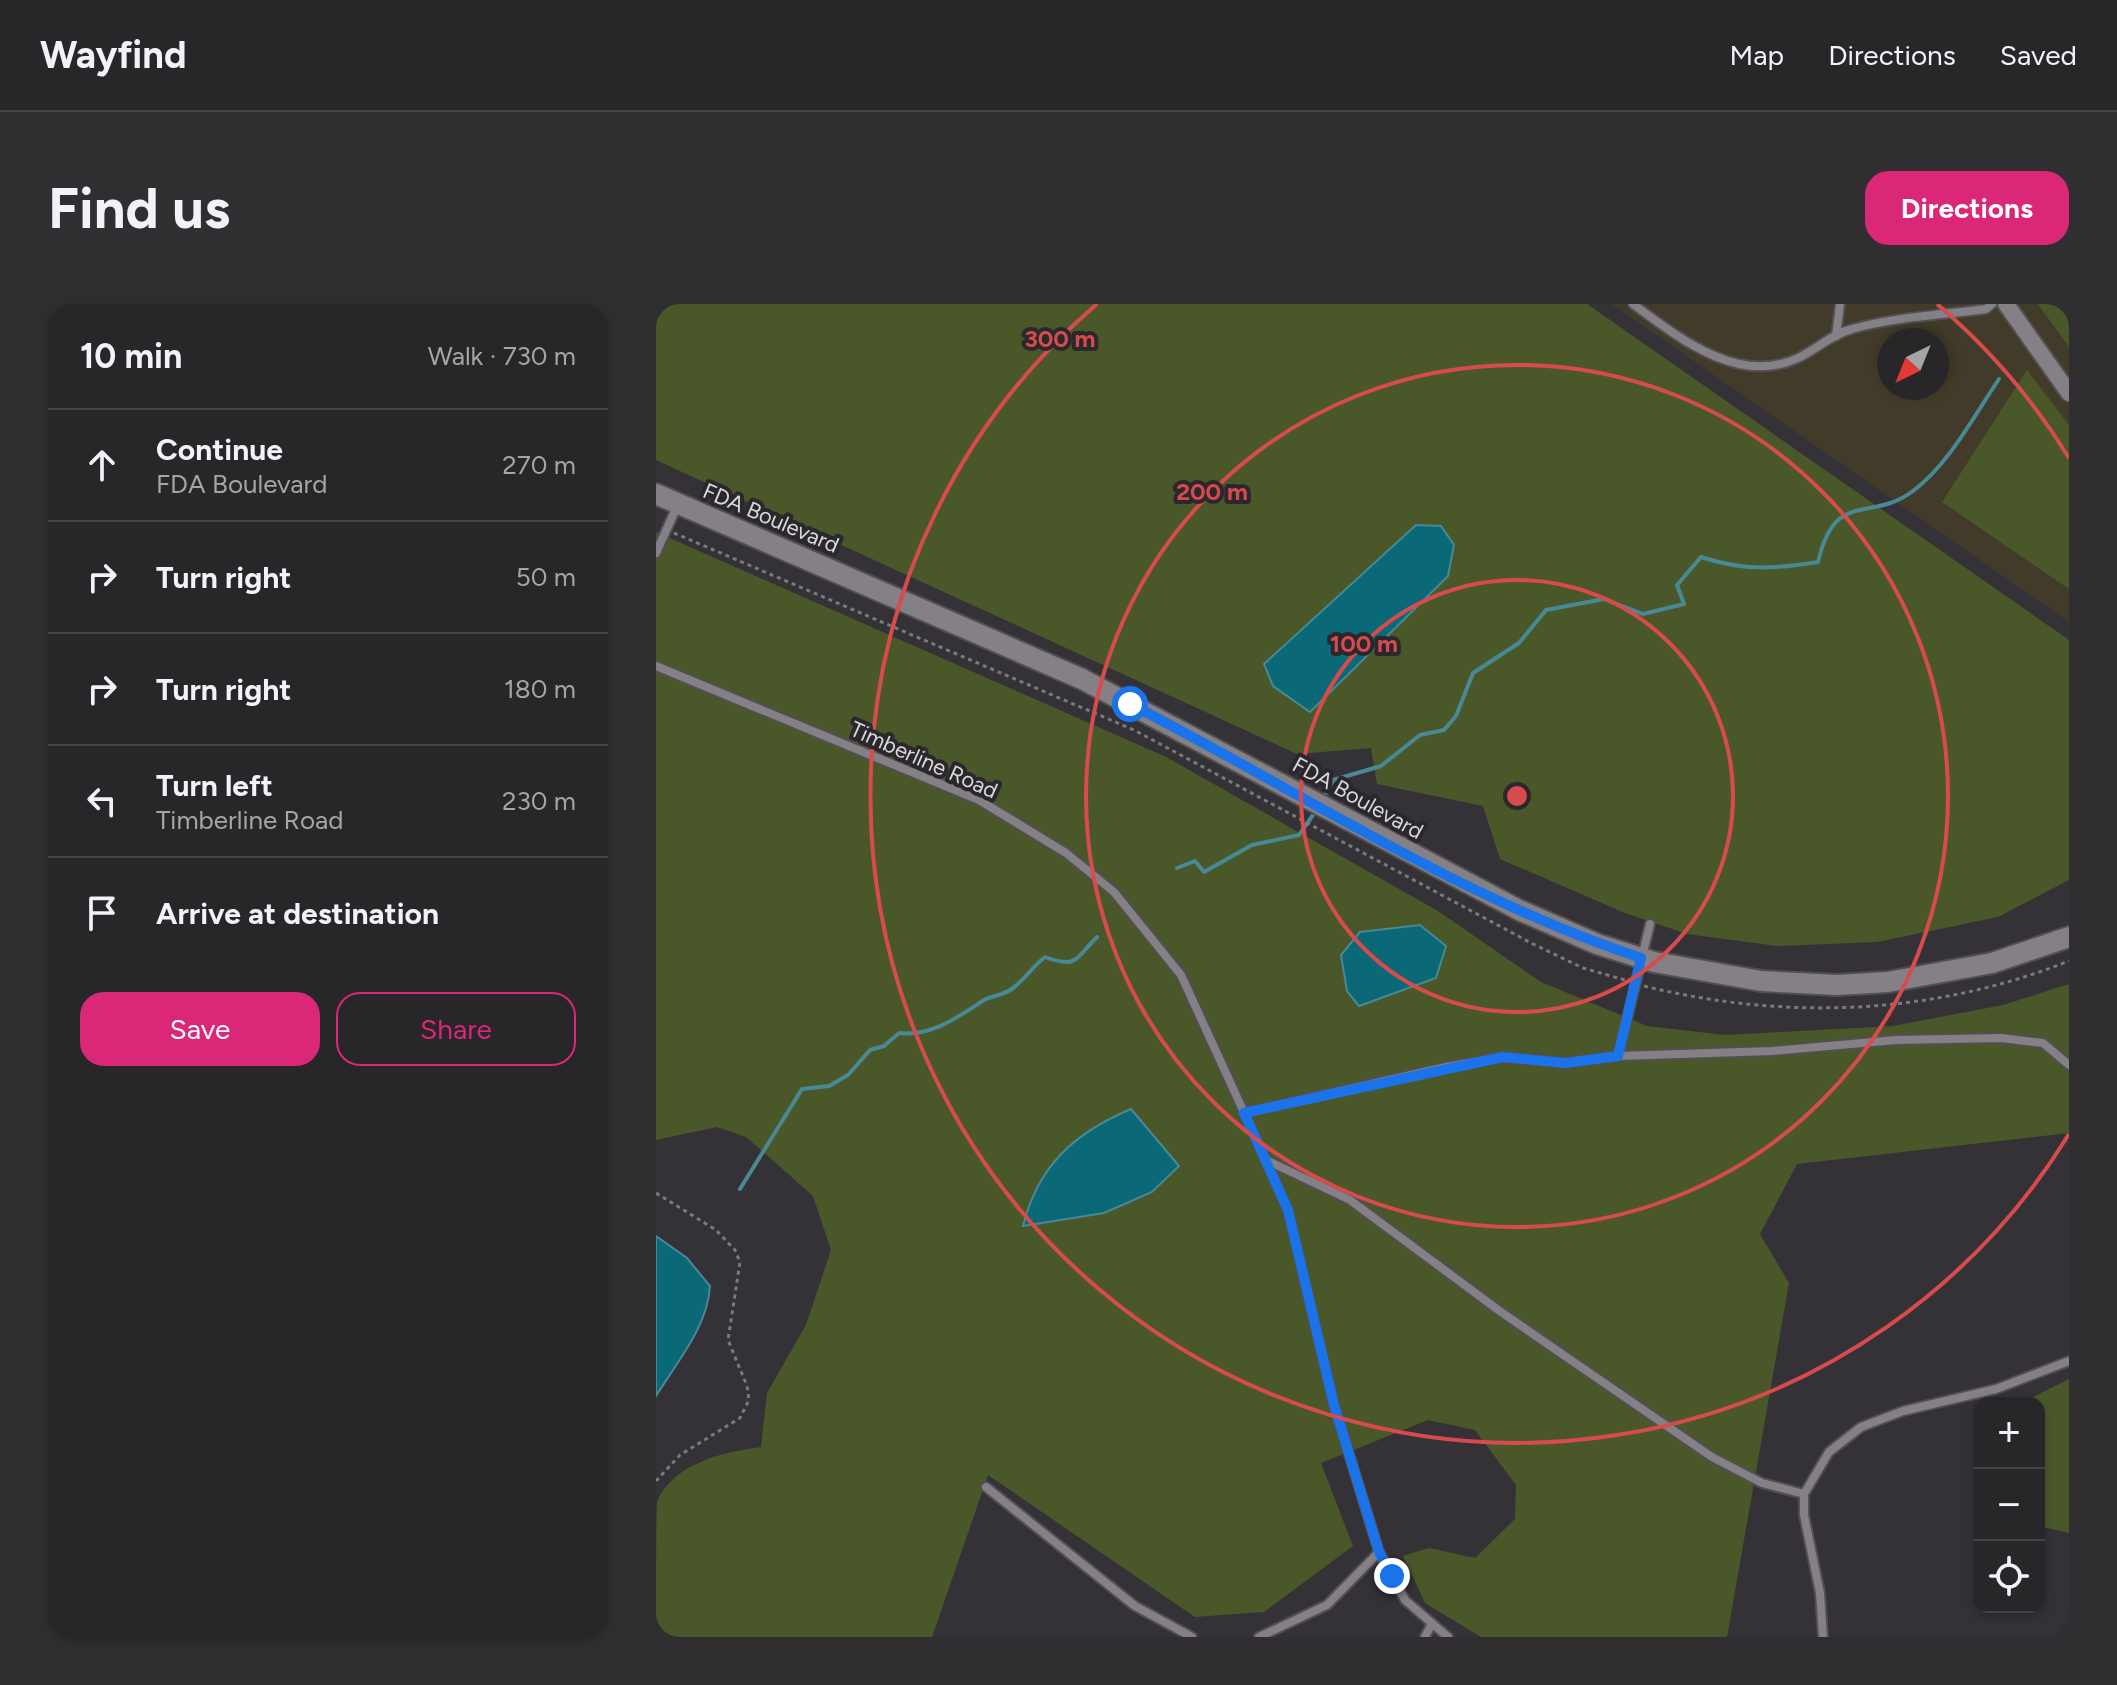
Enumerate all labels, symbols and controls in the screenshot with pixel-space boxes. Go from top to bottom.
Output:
text: Wayfind [40,32,187,78]
text: Map [1730,38,1784,72]
text: Directions [1828,38,1956,72]
text: Saved [2000,38,2077,72]
button: Directions [1865,171,2069,245]
text: Find us [48,175,230,242]
text: 300 m [1024,324,1096,353]
north arrow [1877,328,1949,400]
text: 10 min [80,336,182,377]
text: Walk · 730 m [428,340,576,372]
text: Continue [156,431,283,468]
icon: ahead [80,443,124,487]
text: 270 m [502,449,576,481]
text: FDA Boulevard [156,468,328,500]
street label: FDA Boulevard [699,477,843,559]
text: 200 m [1176,477,1248,506]
icon: right [80,555,124,599]
text: Turn right [156,559,291,596]
text: 50 m [516,561,576,593]
text: 100 m [1330,629,1398,658]
icon: right [80,667,124,711]
text: Turn right [156,671,291,708]
text: 180 m [504,673,576,705]
route start [1112,686,1148,722]
street label: Timberline Road [846,715,1002,805]
street label: FDA Boulevard [1288,751,1428,845]
text: Turn left [156,767,273,804]
icon: left [80,779,124,823]
centre of rings [1503,782,1531,810]
text: 230 m [502,785,576,817]
text: Timberline Road [156,804,343,836]
icon: arrive [80,891,124,935]
text: Arrive at destination [156,895,439,932]
button: Save [80,992,320,1066]
button: Share [336,992,576,1066]
map controls [1973,1397,2045,1613]
button: + [1973,1397,2045,1469]
button: − [1973,1469,2045,1541]
button: locate [1973,1541,2045,1613]
route end [1374,1558,1410,1594]

